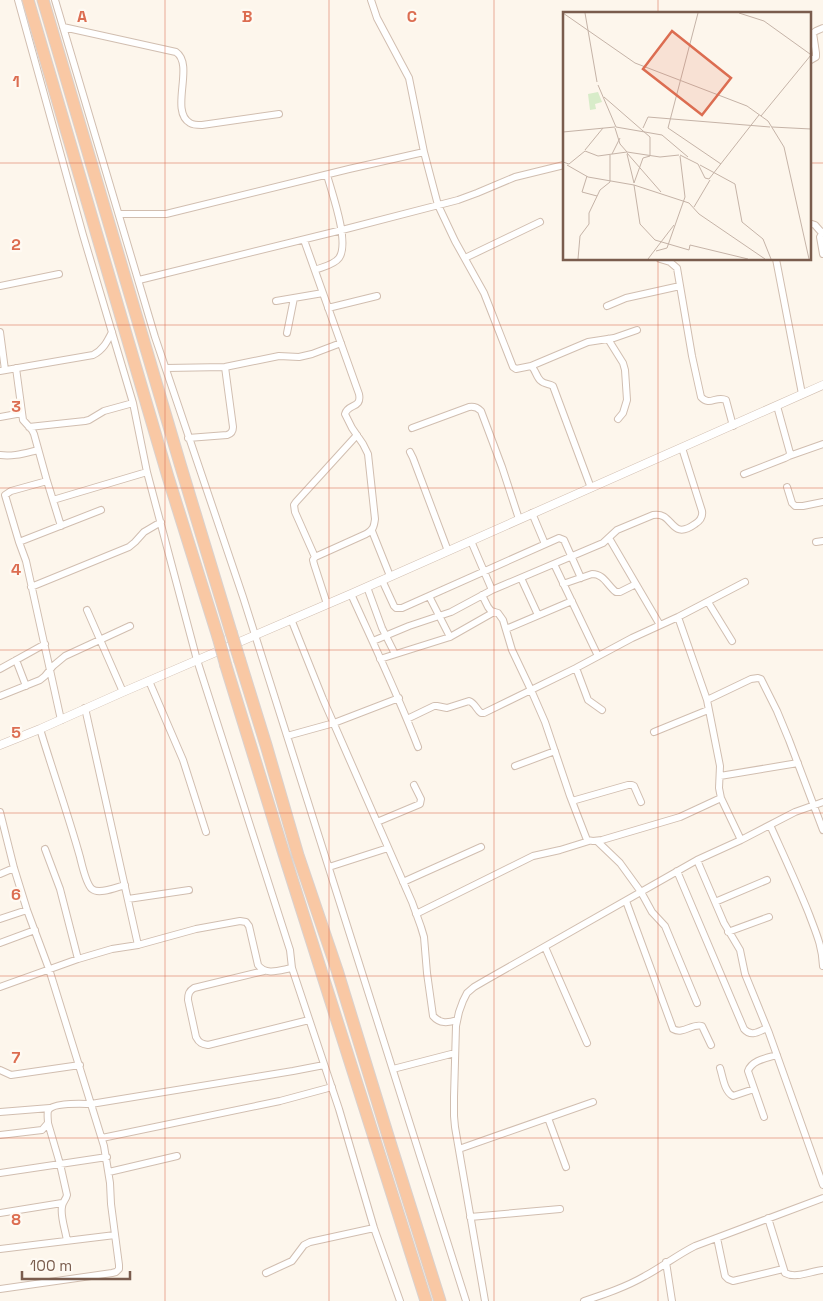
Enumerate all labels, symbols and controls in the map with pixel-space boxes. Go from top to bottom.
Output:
text: A [77,6,87,27]
text: B [242,6,252,27]
text: C [407,6,417,27]
inset map [563,12,810,260]
text: 1 [12,71,20,92]
text: 2 [11,234,21,255]
text: 3 [11,396,21,417]
text: 4 [11,559,21,580]
text: 5 [11,722,21,743]
text: 6 [11,884,21,905]
text: 7 [12,1047,21,1068]
text: 8 [11,1209,21,1230]
scale bar [22,1248,130,1280]
text: 100 m [30,1256,72,1275]

